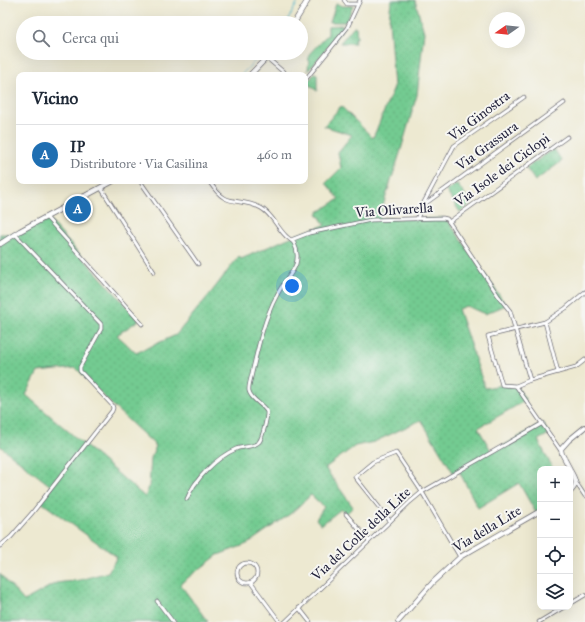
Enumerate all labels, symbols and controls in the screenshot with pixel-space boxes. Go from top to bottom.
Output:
north arrow [489,12,525,48]
search box [16,16,308,60]
icon: search [30,27,52,49]
text: Cerca qui [62,29,119,47]
street label: Via Ginostra [444,87,513,145]
text: Vicino [32,88,78,109]
street label: Via Grassura [452,118,521,175]
street label: Via Isole dei Ciclopi [450,130,553,211]
text: IP [70,138,85,156]
text: A [41,147,49,163]
text: 460 m [257,147,292,163]
text: Distributore · Via Casilina [70,156,208,172]
pin: A [65,194,91,224]
street label: Via Olivarella [354,199,433,221]
your location [282,276,302,296]
map controls [537,466,573,610]
button: + [537,466,573,502]
street label: Via del Colle della Lite [307,484,414,585]
street label: Via della Lite [449,502,524,557]
button: − [537,502,573,538]
button: locate [537,538,573,574]
button: layers [537,574,573,610]

